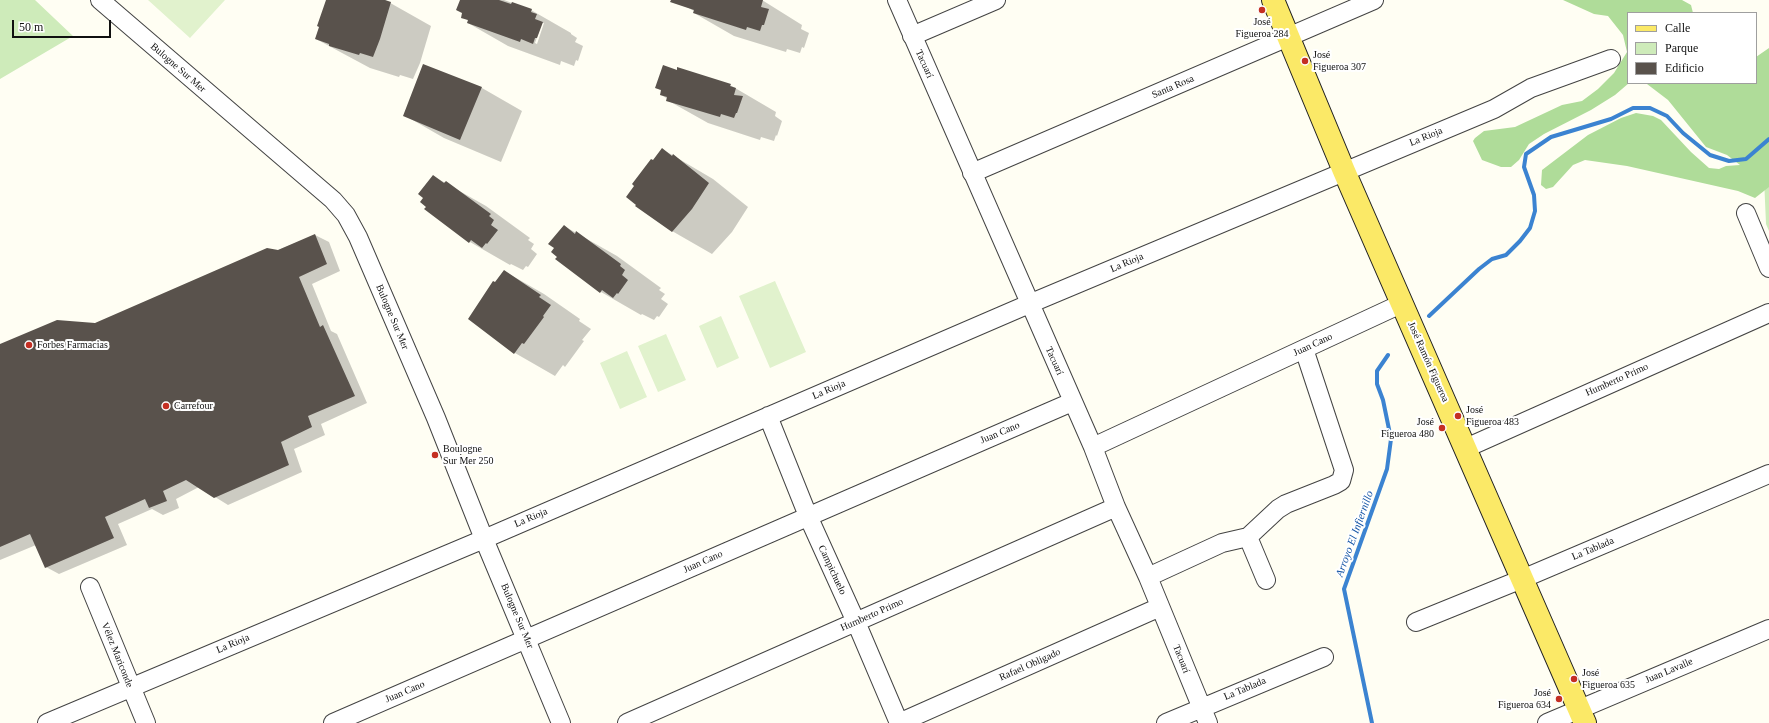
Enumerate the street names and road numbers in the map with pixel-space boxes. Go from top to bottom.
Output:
street label: Bulogne Sur Mer [148,41,208,95]
street label: Tacuarí [912,48,936,80]
street label: Santa Rosa [1150,73,1196,101]
street label: La Rioja [1408,125,1444,149]
street label: La Rioja [1109,251,1145,275]
street label: Bulogne Sur Mer [373,283,411,351]
street label: José Ramón Figueroa [1405,320,1451,404]
street label: Juan Cano [1291,331,1335,359]
street label: Tacuarí [1042,345,1066,377]
street label: Humberto Primo [1584,361,1650,399]
street label: La Rioja [811,378,847,402]
street label: Juan Cano [978,419,1022,447]
street label: La Rioja [513,506,549,530]
street label: La Tablada [1570,535,1616,563]
street label: Campichuelo [815,543,849,597]
street label: Juan Cano [681,548,725,576]
street label: Bulogne Sur Mer [498,582,536,650]
street label: Humberto Primo [839,596,905,634]
street label: Vélez Mariconde [98,621,136,689]
street label: La Rioja [215,632,251,656]
street label: Tacuarí [1170,643,1192,675]
street label: Rafael Obligado [997,646,1063,684]
street label: Juan Lavalle [1643,656,1695,686]
street label: La Tablada [1222,675,1268,703]
street label: Juan Cano [383,678,427,706]

